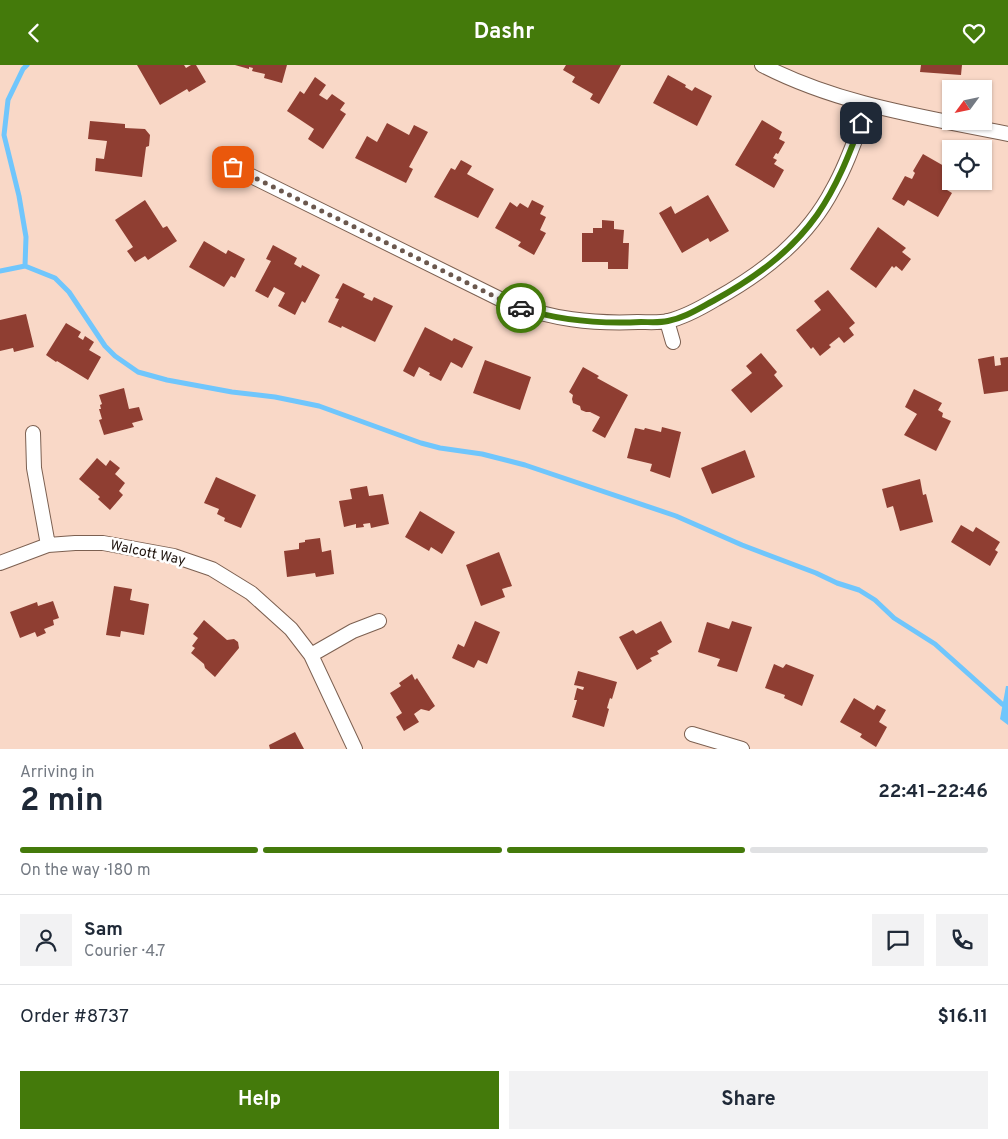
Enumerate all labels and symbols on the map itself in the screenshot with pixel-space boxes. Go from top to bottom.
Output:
north arrow [942,80,992,130]
pin [840,102,882,144]
pin [212,146,254,188]
courier [496,283,546,333]
street label: Walcott Way [108,537,187,570]

